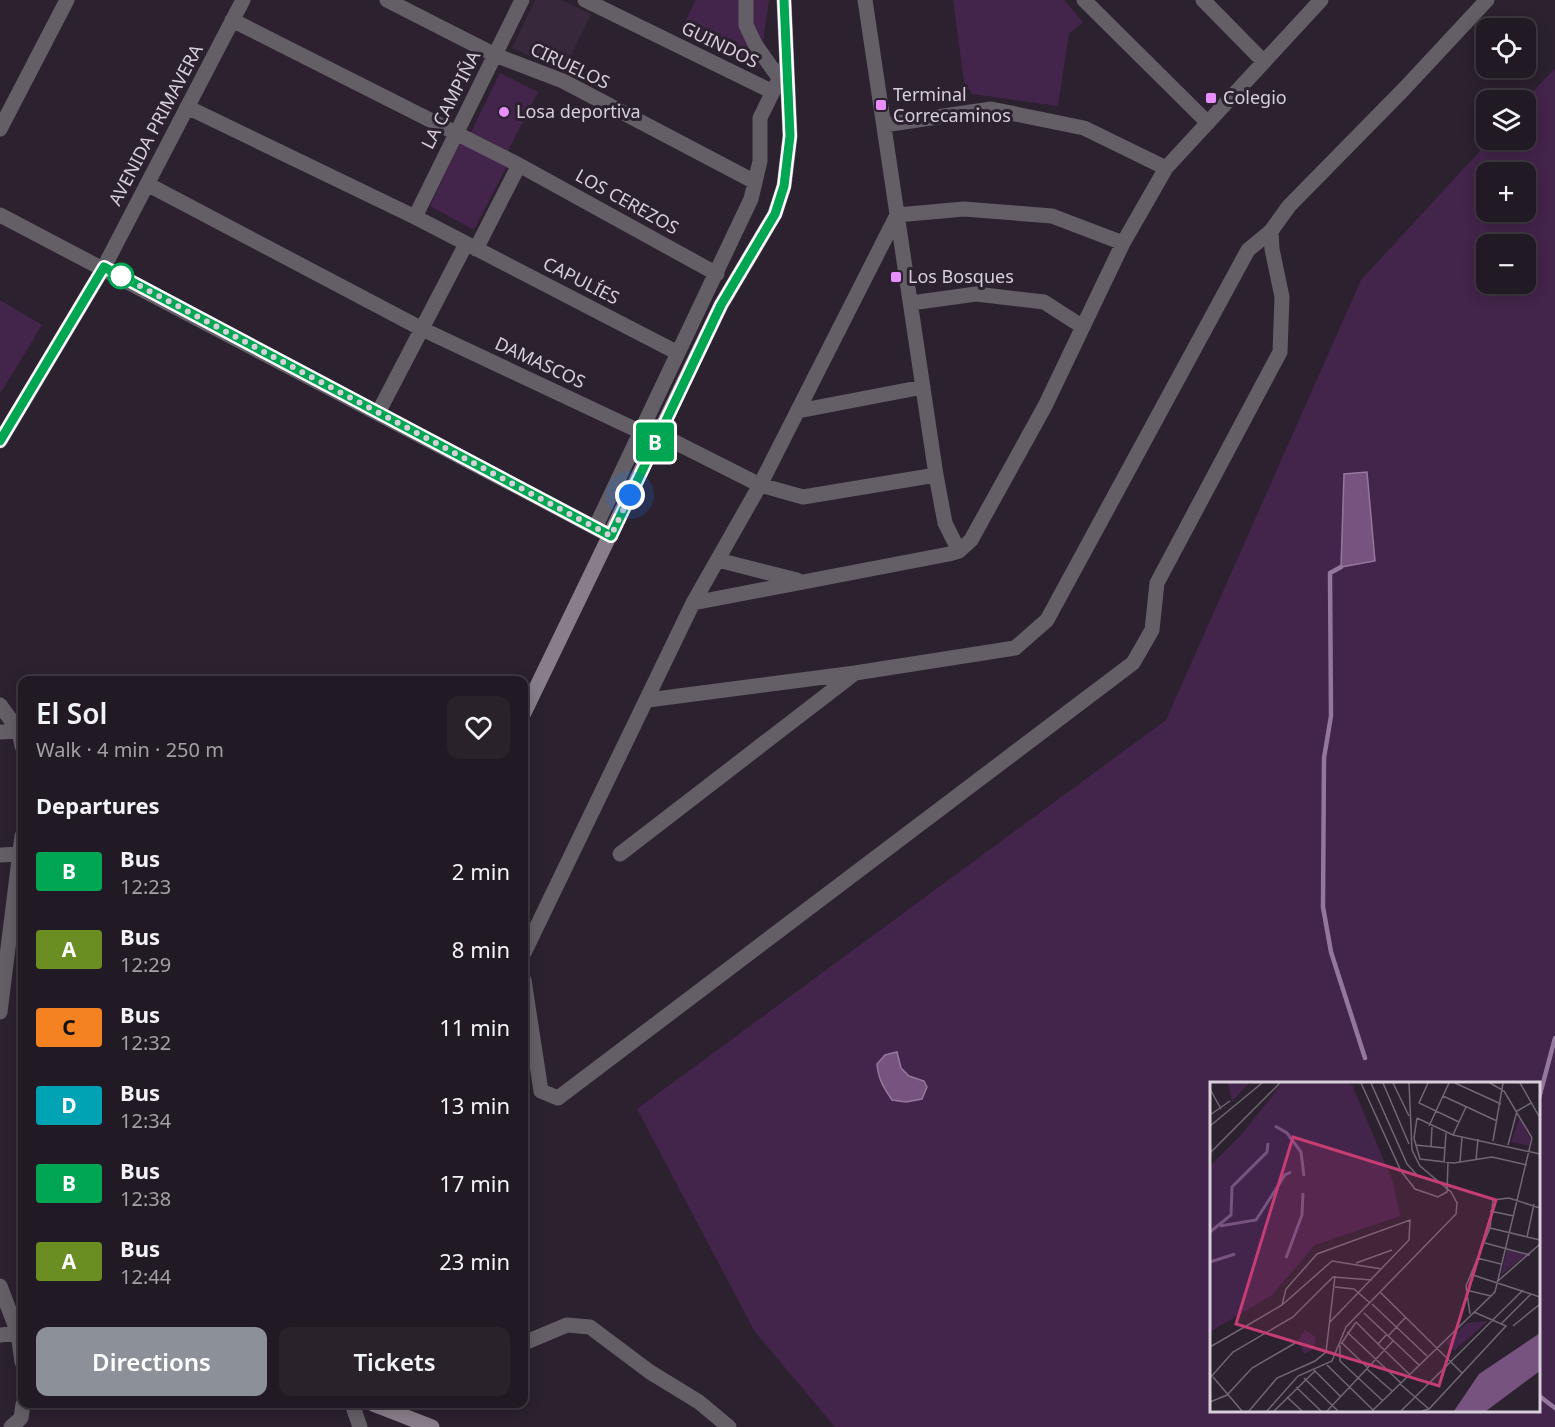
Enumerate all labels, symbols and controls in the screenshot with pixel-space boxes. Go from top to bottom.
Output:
street label: GUINDOS [678,15,763,73]
map controls [1476,18,1536,294]
button: locate [1476,18,1536,78]
street label: CIRUELOS [527,36,614,94]
street label: AVENIDA PRIMAVERA [102,39,208,209]
street label: LA CAMPIÑA [415,46,485,153]
place label: Terminal Correcaminos [893,82,1011,127]
place label: Colegio [1223,85,1287,109]
button: layers [1476,90,1536,150]
marker: Colegio [1204,91,1218,105]
marker: Terminal Correcaminos [874,98,888,112]
place label: Losa deportiva [516,99,641,123]
marker: Losa deportiva [497,105,511,119]
button: + [1476,162,1536,222]
street label: LOS CEREZOS [572,163,683,239]
button: − [1476,234,1536,294]
street label: CAPULÍES [539,251,624,310]
unlabelled marker [108,263,134,289]
place label: Los Bosques [908,264,1014,288]
marker: Los Bosques [889,270,903,284]
street label: DAMASCOS [491,331,590,394]
line badge: B [636,422,674,462]
text: B [648,428,662,456]
your location [615,480,645,510]
text: El Sol [36,694,107,732]
button: heart [447,696,510,759]
text: Walk · 4 min · 250 m [36,736,224,763]
text: Departures [36,790,160,820]
text: Bus [120,843,160,873]
text: 2 min [452,856,510,886]
text: B [62,857,76,885]
text: 12:23 [120,873,171,900]
text: Bus [120,921,160,951]
text: 8 min [452,934,510,964]
text: A [62,935,76,963]
text: 12:29 [120,951,171,978]
text: Bus [120,999,160,1029]
text: 11 min [439,1012,510,1042]
text: C [62,1013,76,1041]
text: 12:32 [120,1029,171,1056]
text: Bus [120,1077,160,1107]
inset map [1210,1082,1540,1412]
text: 13 min [439,1090,510,1120]
text: D [61,1091,77,1119]
text: 12:34 [120,1107,171,1134]
text: Bus [120,1155,160,1185]
text: 17 min [439,1168,510,1198]
text: B [62,1169,76,1197]
text: 12:38 [120,1185,171,1212]
text: Bus [120,1233,160,1263]
text: 23 min [439,1246,510,1276]
text: A [62,1247,76,1275]
text: 12:44 [120,1263,171,1290]
button: Directions [36,1327,267,1396]
button: Tickets [279,1327,510,1396]

